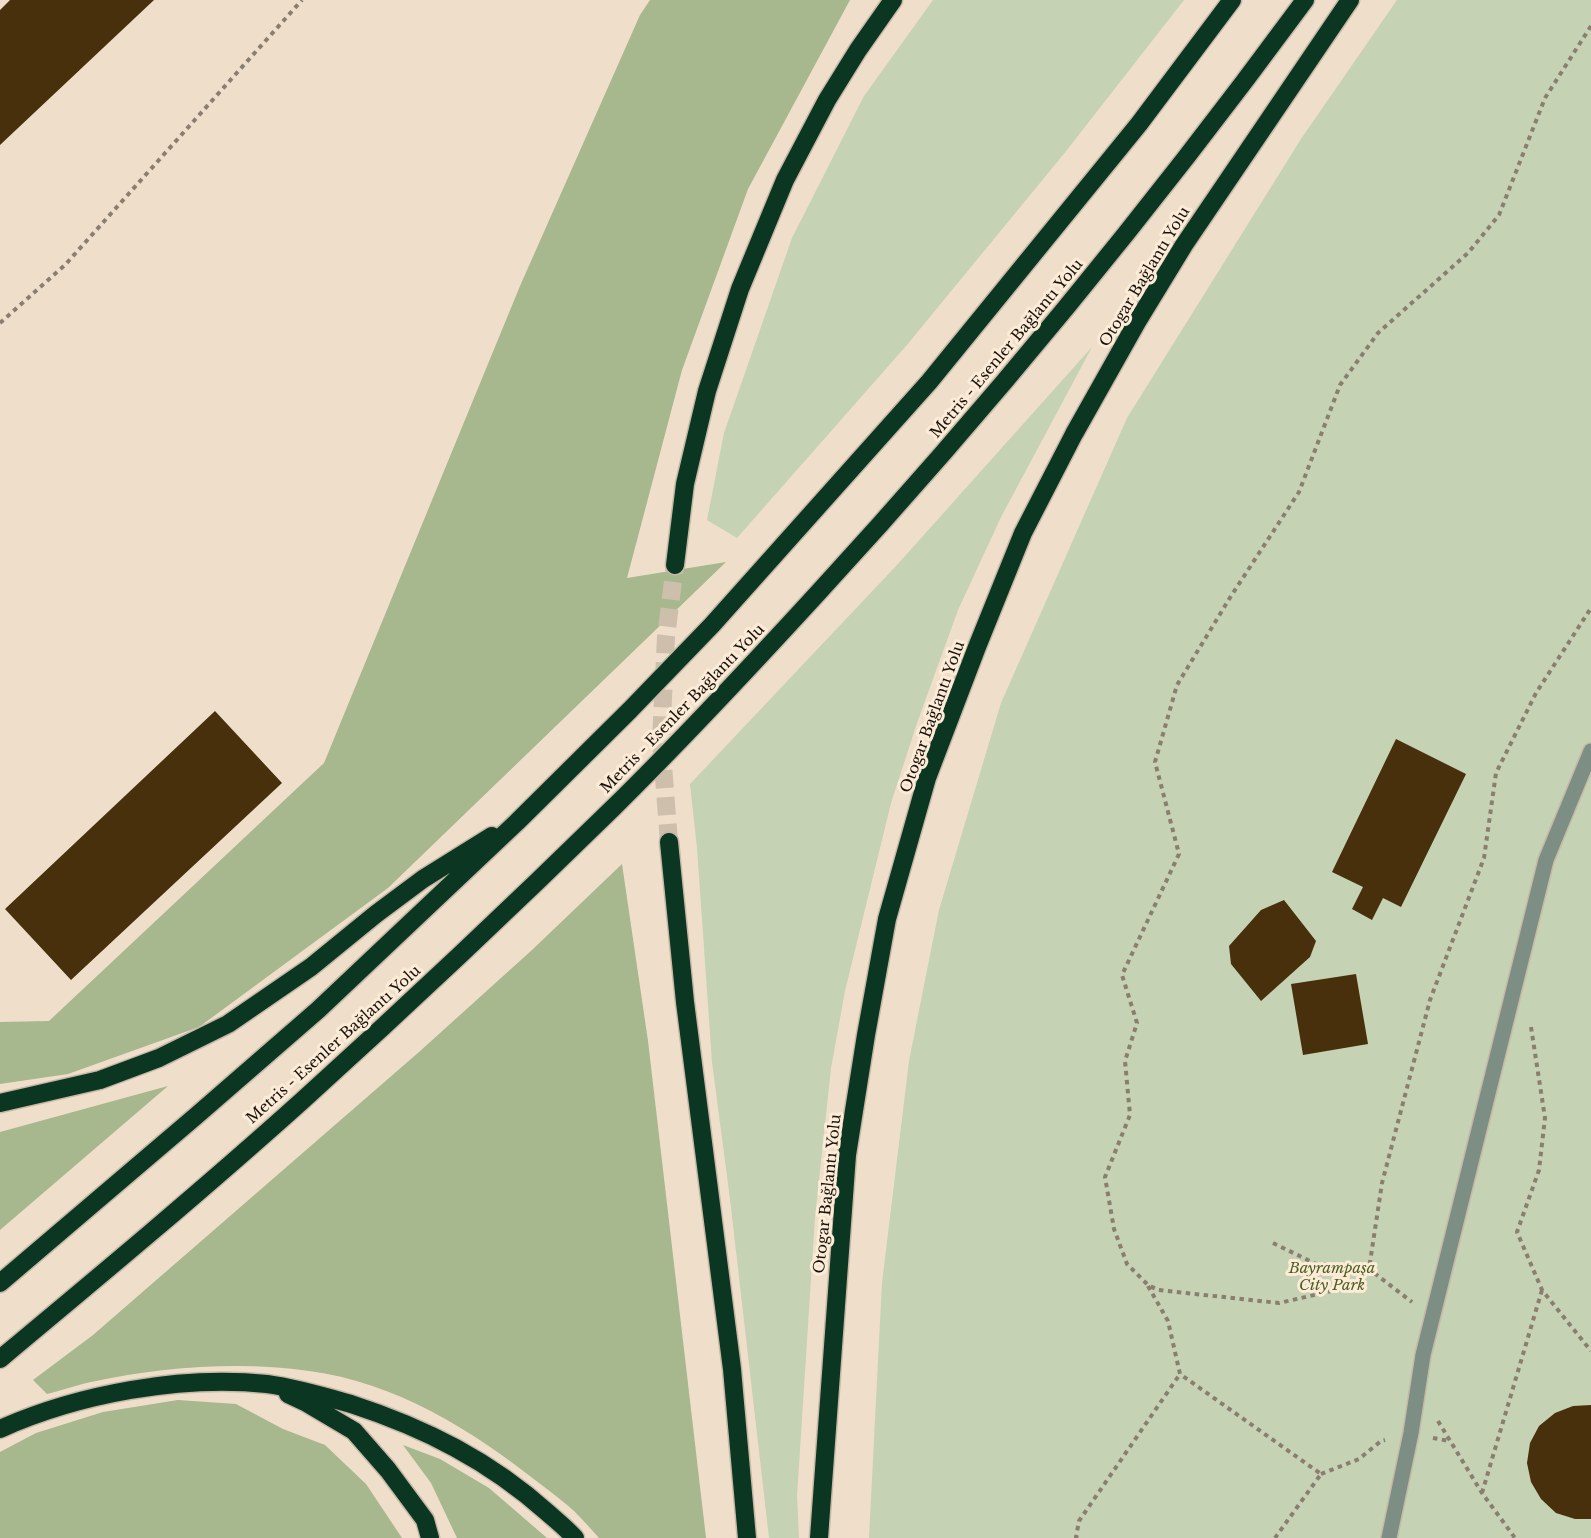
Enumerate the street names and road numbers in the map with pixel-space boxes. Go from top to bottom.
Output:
street label: Otogar Bağlantı Yolu [1096,204,1194,350]
street label: Metris - Esenler Bağlantı Yolu [927,256,1087,442]
street label: Metris - Esenler Bağlantı Yolu [597,621,769,797]
street label: Otogar Bağlantı Yolu [897,639,969,795]
street label: Metris - Esenler Bağlantı Yolu [243,962,425,1128]
street label: Otogar Bağlantı Yolu [811,1113,845,1275]

